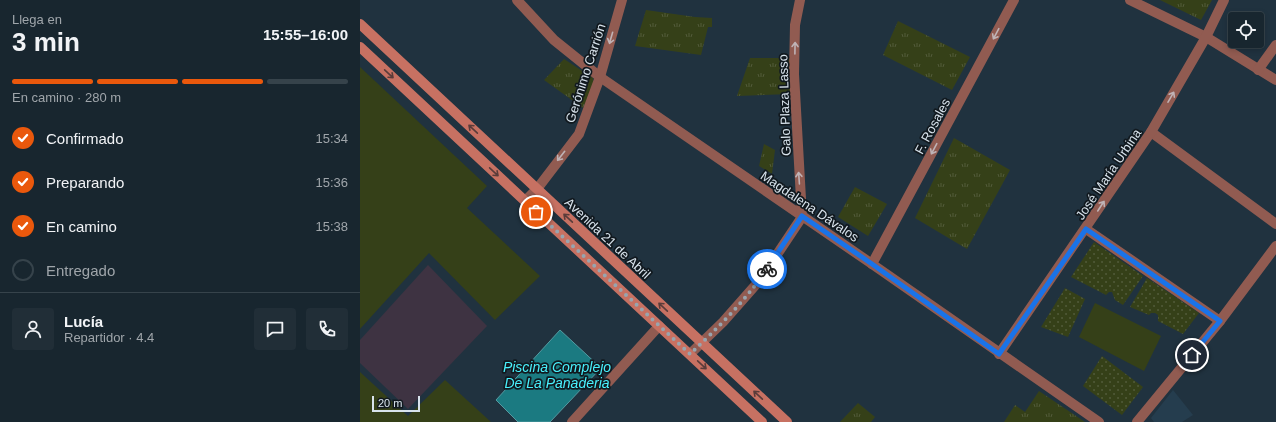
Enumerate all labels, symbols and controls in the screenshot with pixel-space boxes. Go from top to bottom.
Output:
text: Llega en [12,12,62,27]
map controls [1228,12,1264,48]
button: locate [1228,12,1264,48]
street label: Gerónimo Carrión [562,22,609,125]
text: 15:55–16:00 [263,26,348,43]
text: 3 min [12,27,80,57]
one-way arrow [991,28,999,40]
one-way arrow [607,31,614,44]
one-way arrow [791,42,799,55]
street label: Galo Plaza Lasso [775,54,794,156]
one-way arrow [383,69,393,78]
text: En camino · 280 m [12,90,121,105]
one-way arrow [1168,91,1176,103]
street label: F. Rosales [912,95,954,157]
one-way arrow [468,125,478,134]
street label: José María Urbina [1072,125,1145,223]
icon: check [12,127,34,149]
text: Confirmado [46,130,124,147]
text: 15:34 [315,131,348,146]
one-way arrow [930,143,937,155]
one-way arrow [557,151,566,162]
one-way arrow [489,167,499,177]
street label: Magdalena Dávalos [758,168,862,245]
icon: check [12,171,34,193]
one-way arrow [796,172,803,185]
text: Preparando [46,174,124,191]
text: 15:36 [315,175,348,190]
pin [519,195,553,229]
street label: Avenida 21 de Abril [562,195,654,282]
icon: bag [525,201,547,223]
one-way arrow [1097,201,1105,212]
one-way arrow [563,213,573,223]
icon: check [12,215,34,237]
text: En camino [46,218,117,235]
text: 15:38 [315,219,348,234]
courier [747,249,787,289]
icon: bike [756,258,778,280]
text: Entregado [46,262,115,279]
one-way arrow [658,303,668,312]
button: person [12,308,54,350]
button: chat [254,308,296,350]
button: phone [306,308,348,350]
text: Lucía [64,313,103,330]
text: Repartidor · 4.4 [64,330,154,345]
pin [1175,338,1209,372]
icon: home [1181,344,1203,366]
water label: Piscina Complejo De La Panaderia [503,359,611,391]
one-way arrow [697,361,707,370]
one-way arrow [753,391,763,400]
scale bar [372,394,420,413]
text: 20 m [378,397,402,409]

